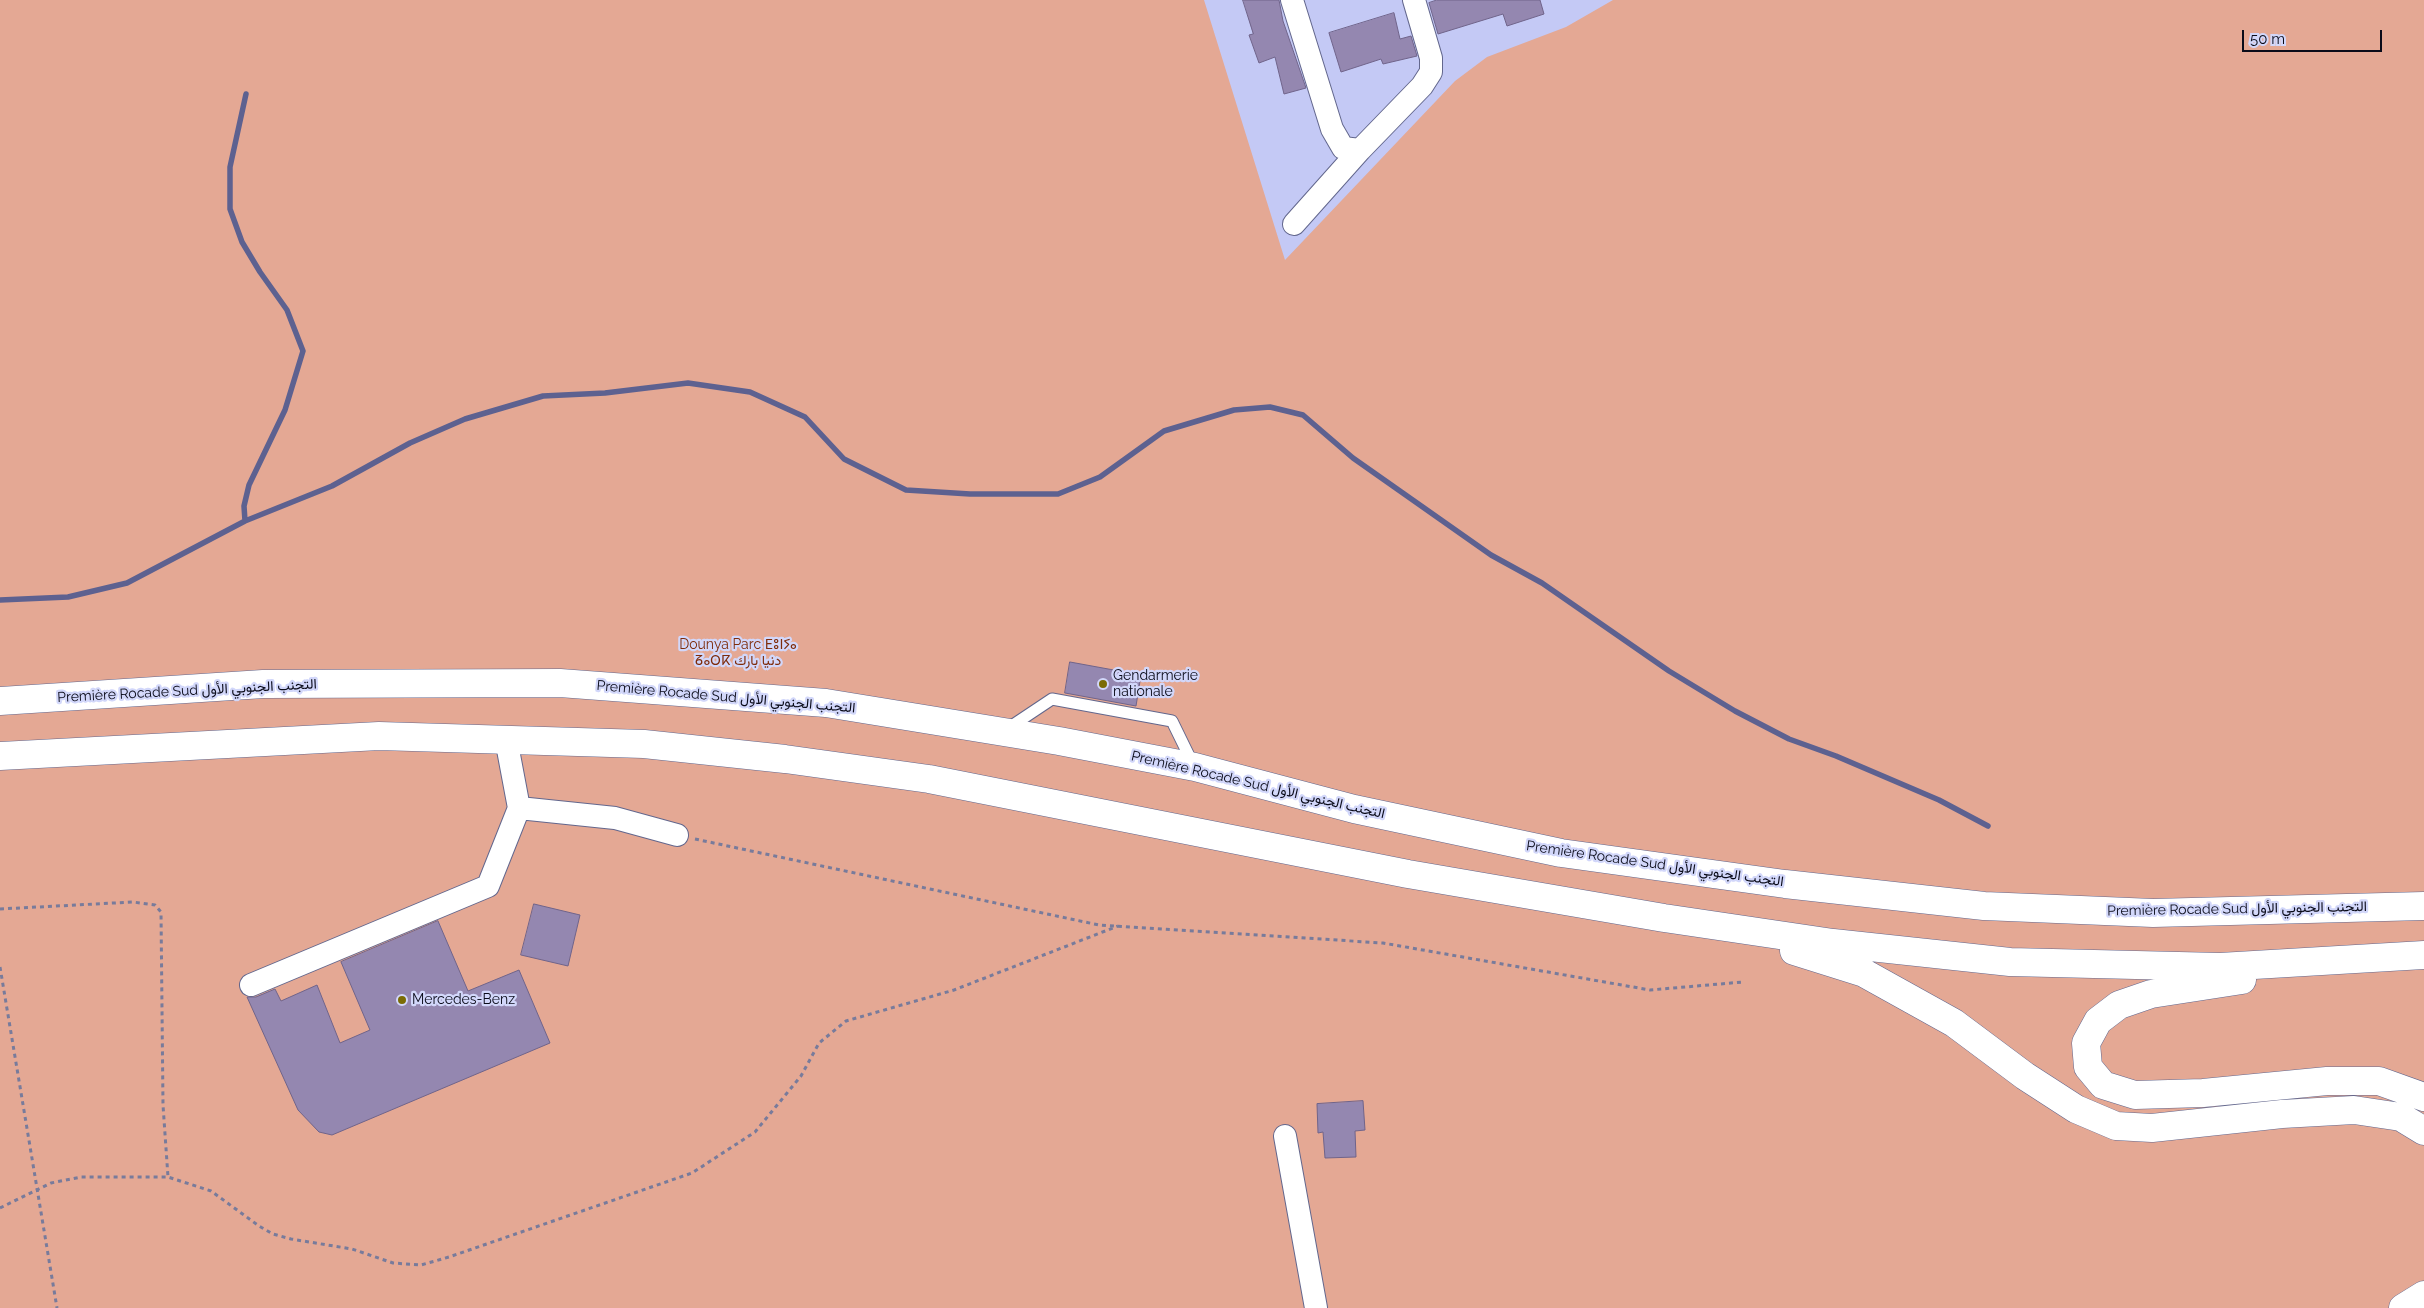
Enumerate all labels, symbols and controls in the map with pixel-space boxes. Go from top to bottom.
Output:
scale bar [2244,20,2384,52]
text: 50 m [2250,30,2285,48]
park label: Dounya Parc ⴹⵓⵏⵢⴰ ⵒⴰⵔⴽ دنيا بارك [679,637,797,670]
place label: Gendarmerie nationale [1113,668,1198,700]
street label: Première Rocade Sud التجنب الجنوبي الأول [57,676,317,706]
street label: Première Rocade Sud التجنب الجنوبي الأول [596,677,856,717]
marker: Gendarmerie nationale [1097,678,1109,690]
street label: Première Rocade Sud التجنب الجنوبي الأول [1130,748,1386,822]
street label: Première Rocade Sud التجنب الجنوبي الأول [1525,838,1785,890]
street label: Première Rocade Sud التجنب الجنوبي الأول [2107,898,2367,920]
place label: Mercedes-Benz [412,992,515,1008]
marker: Mercedes-Benz [396,994,408,1006]

